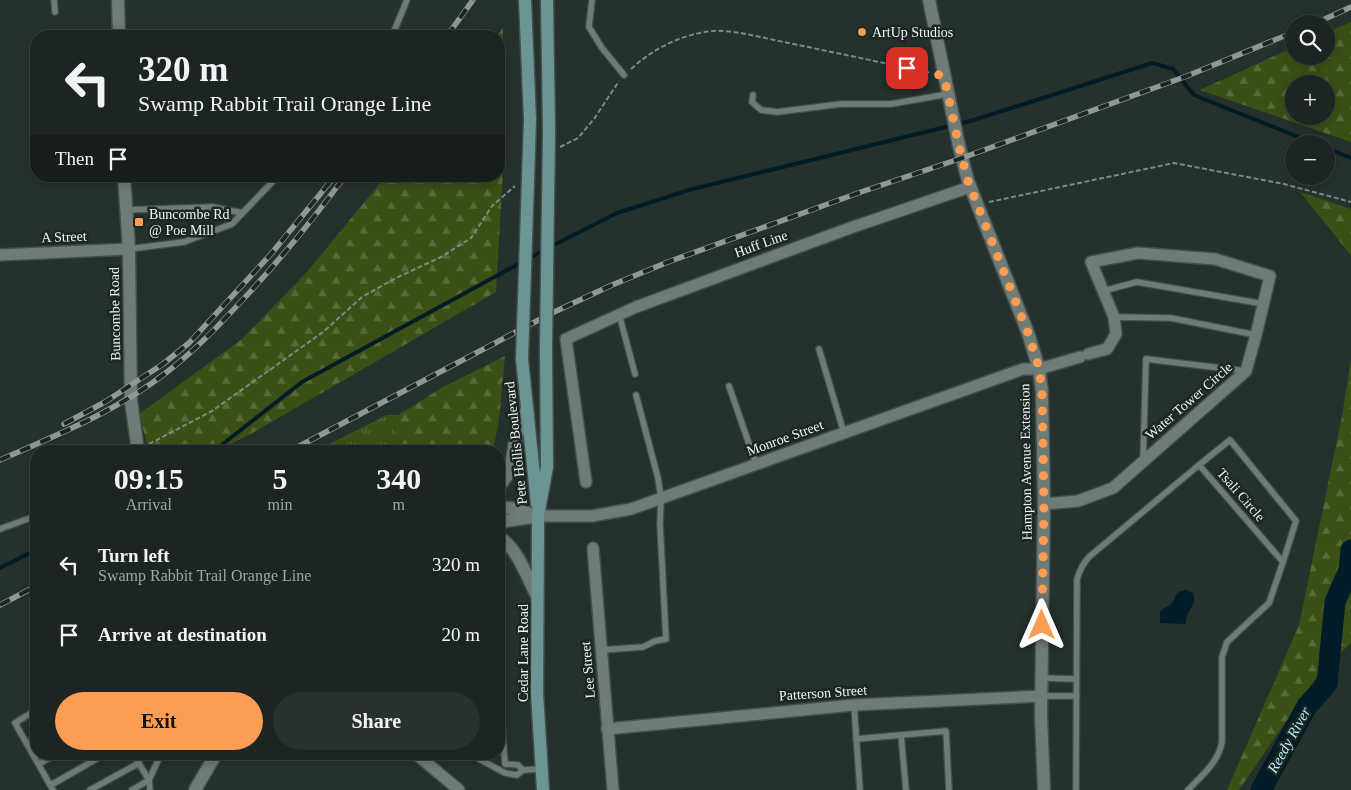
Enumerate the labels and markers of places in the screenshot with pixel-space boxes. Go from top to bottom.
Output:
place label: ArtUp Studios [872,25,953,40]
marker: ArtUp Studios [856,26,868,38]
pin [886,47,928,89]
place label: Buncombe Rd @ Poe Mill [149,207,230,238]
marker: Buncombe Rd @ Poe Mill [133,216,145,228]

